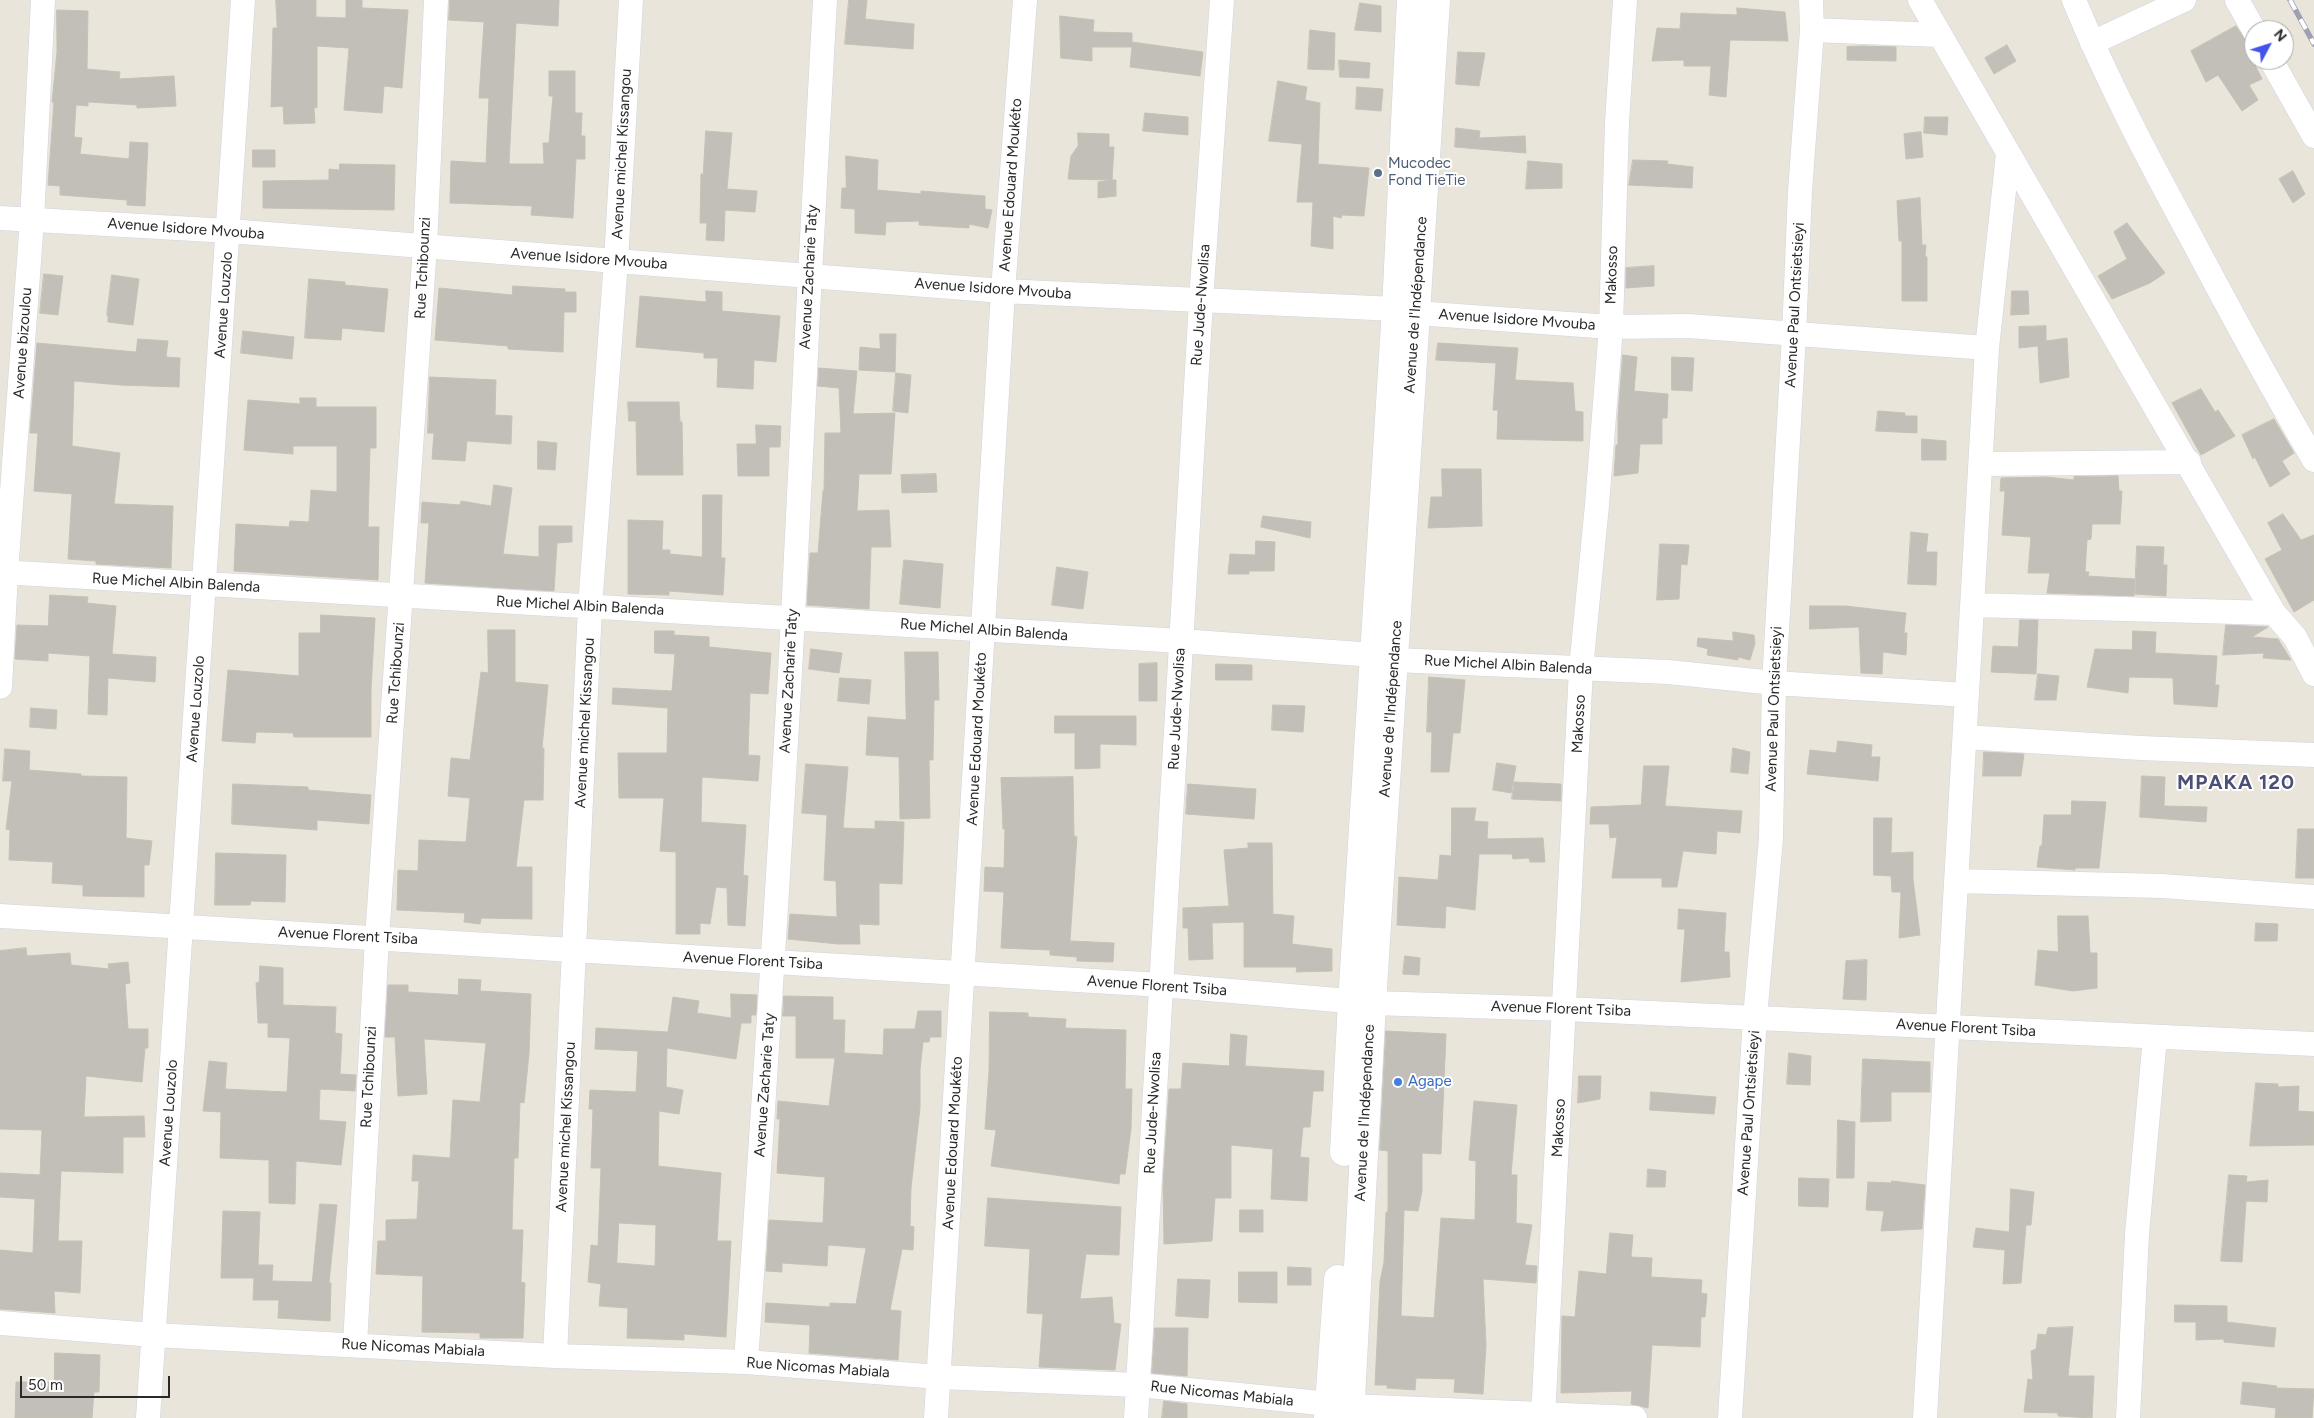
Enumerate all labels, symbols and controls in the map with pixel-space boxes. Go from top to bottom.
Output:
north arrow [2244,20,2294,70]
text: N [2270,26,2290,45]
street label: Avenue michel Kissangou [609,68,635,240]
street label: Avenue Edouard Moukéto [996,98,1026,272]
place label: Mucodec Fond TieTie [1388,155,1466,190]
marker: Mucodec Fond TieTie [1372,167,1384,179]
street label: Avenue Zacharie Taty [796,204,822,350]
street label: Avenue Isidore Mvouba [107,215,265,243]
street label: Avenue de l'Indépendance [1401,216,1431,394]
street label: Rue Tchibounzi [411,217,435,319]
street label: Avenue Paul Ontsietsieyi [1782,222,1808,388]
street label: Rue Jude-Nwolisa [1188,243,1214,367]
street label: Avenue Isidore Mvouba [510,245,668,273]
street label: Makosso [1602,245,1622,305]
street label: Avenue Louzolo [211,251,237,359]
street label: Avenue Isidore Mvouba [914,275,1072,303]
street label: Avenue bizoulou [10,287,36,399]
street label: Avenue Isidore Mvouba [1438,306,1596,334]
street label: Rue Michel Albin Balenda [91,570,261,596]
street label: Rue Michel Albin Balenda [495,593,665,619]
street label: Avenue Zacharie Taty [776,608,802,754]
street label: Rue Michel Albin Balenda [899,615,1069,645]
street label: Avenue de l'Indépendance [1376,620,1406,798]
street label: Rue Tchibounzi [383,621,409,725]
street label: Avenue Paul Ontsietsieyi [1762,626,1786,792]
street label: Avenue michel Kissangou [572,637,598,809]
street label: Rue Jude-Nwolisa [1165,647,1189,771]
street label: Avenue Edouard Moukéto [963,652,991,826]
street label: Rue Michel Albin Balenda [1423,652,1593,678]
street label: Avenue Louzolo [183,655,209,763]
street label: Makosso [1568,694,1590,754]
district label: MPAKA 120 [2176,771,2296,795]
street label: Avenue Florent Tsiba [278,923,418,949]
street label: Avenue Florent Tsiba [683,948,823,974]
street label: Avenue Florent Tsiba [1087,972,1227,1000]
street label: Avenue Florent Tsiba [1491,998,1631,1020]
street label: Avenue Zacharie Taty [751,1012,779,1158]
street label: Avenue Florent Tsiba [1896,1015,2036,1041]
street label: Avenue de l'Indépendance [1351,1024,1379,1202]
street label: Rue Tchibounzi [357,1026,381,1128]
street label: Avenue Paul Ontsietsieyi [1734,1030,1764,1196]
street label: Avenue michel Kissangou [553,1041,579,1213]
street label: Rue Jude-Nwolisa [1141,1051,1165,1175]
street label: Avenue Edouard Moukéto [939,1056,967,1230]
street label: Avenue Louzolo [156,1059,182,1167]
place label: Agape [1408,1073,1452,1091]
marker: Agape [1392,1076,1404,1088]
street label: Makosso [1548,1098,1570,1158]
street label: Rue Nicomas Mabiala [341,1335,485,1361]
street label: Rue Nicomas Mabiala [746,1354,890,1382]
scale bar [22,1366,172,1398]
text: 50 m [28,1376,63,1394]
street label: Rue Nicomas Mabiala [1150,1378,1294,1410]

